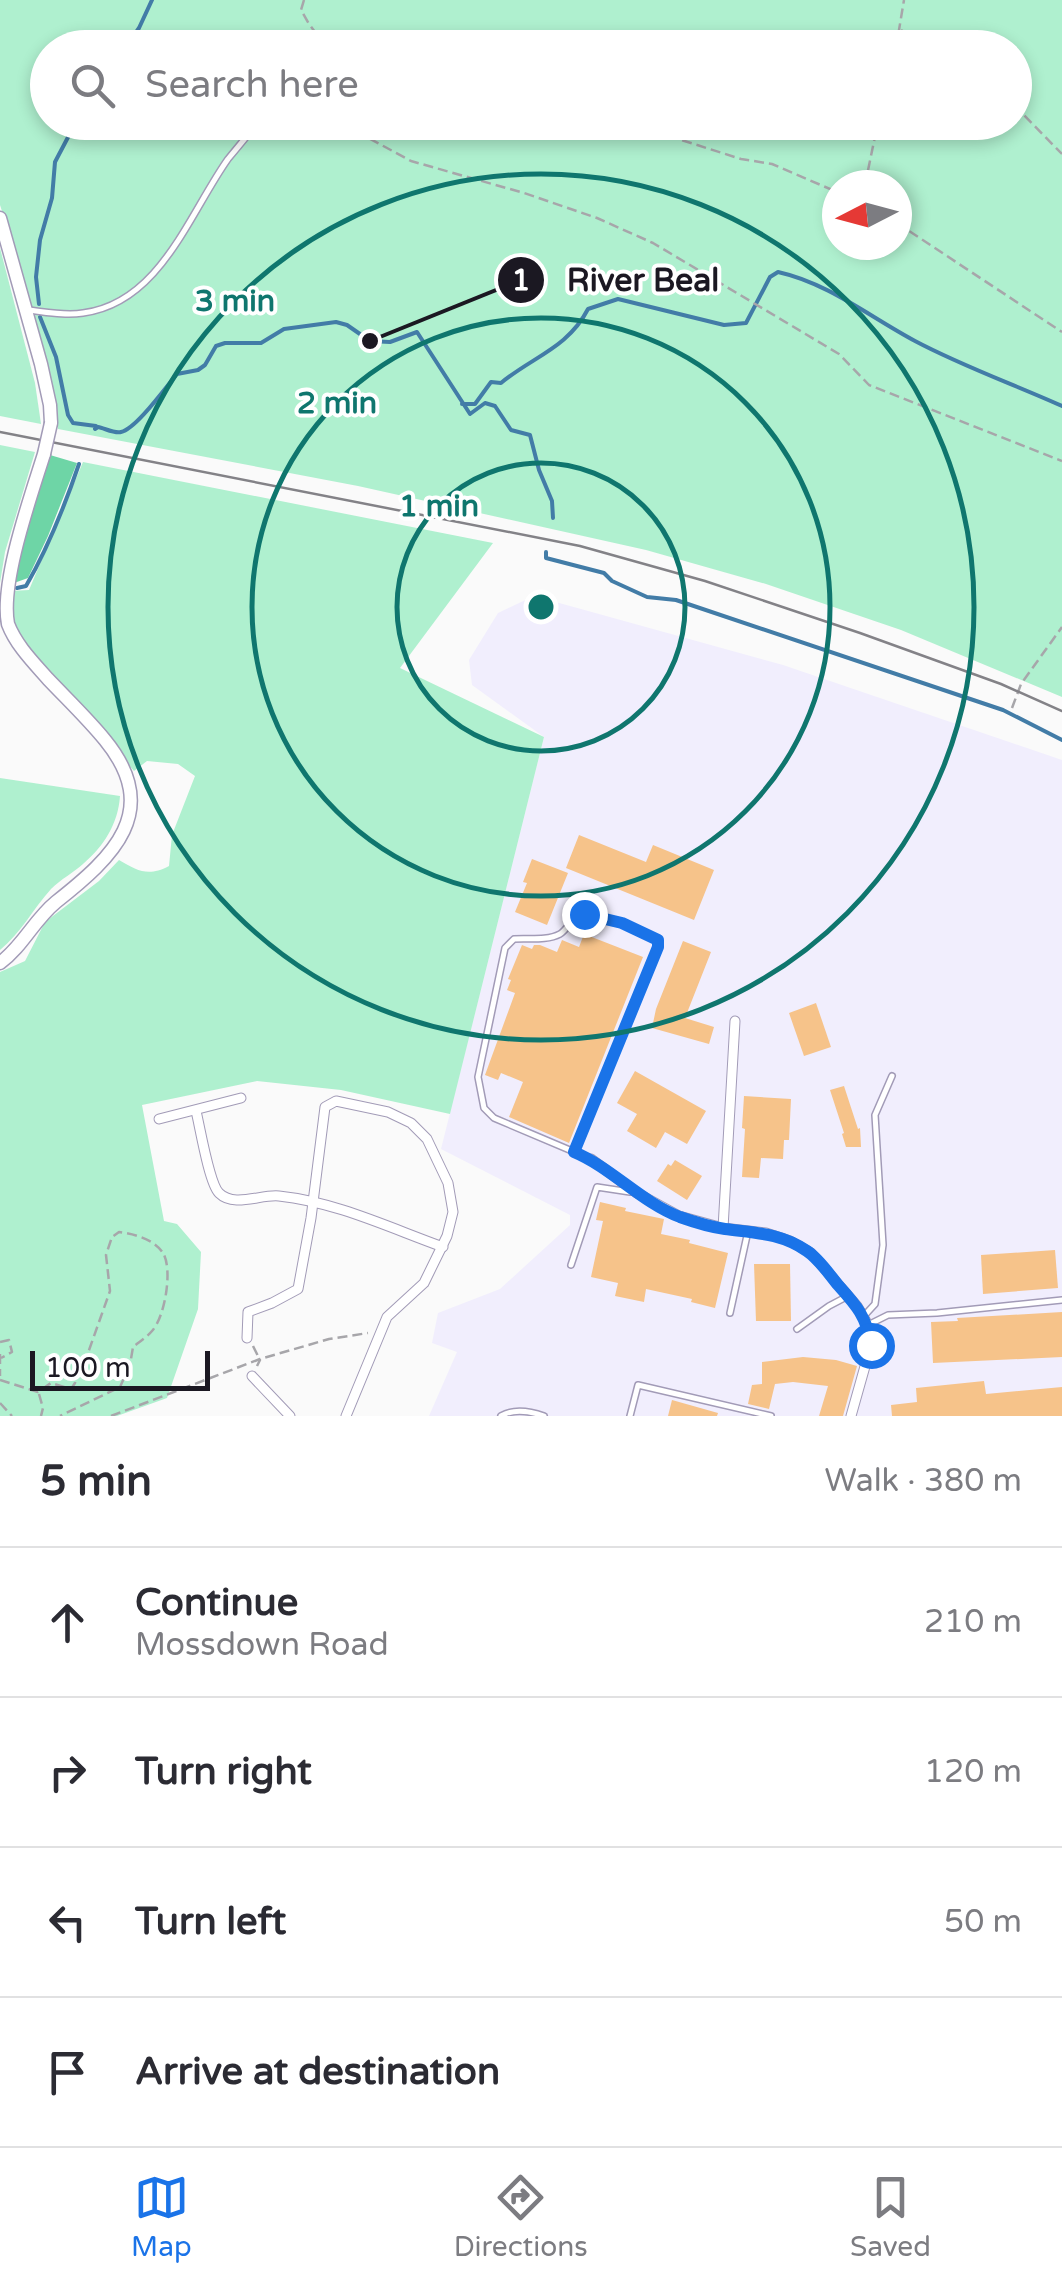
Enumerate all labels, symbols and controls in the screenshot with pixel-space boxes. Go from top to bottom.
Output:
search box [30,30,1032,140]
icon: search [65,58,120,113]
text: Search here [145,62,359,108]
north arrow [822,170,912,260]
callout: River Beal [496,249,739,311]
text: 1 [512,262,530,299]
text: River Beal [567,262,719,300]
text: 3 min [195,283,275,320]
text: 2 min [297,385,377,422]
text: 1 min [399,488,479,525]
centre of rings [523,589,559,625]
route end [562,892,608,938]
route start [849,1323,895,1369]
scale bar [30,1346,210,1390]
text: 100 m [45,1351,131,1385]
text: 5 min [40,1456,152,1507]
text: Walk · 380 m [825,1462,1022,1500]
text: Continue [135,1580,298,1626]
icon: ahead [40,1595,95,1650]
text: 210 m [924,1603,1022,1641]
text: Mossdown Road [135,1626,389,1664]
icon: right [40,1745,95,1800]
text: Turn right [135,1749,312,1795]
text: 120 m [924,1753,1022,1791]
icon: left [40,1895,95,1950]
text: Turn left [135,1899,286,1945]
text: 50 m [944,1903,1022,1941]
icon: arrive [40,2045,95,2100]
text: Arrive at destination [135,2049,500,2095]
tab: Map [131,2170,192,2264]
tab: Directions [454,2170,588,2264]
tab: Saved [850,2170,931,2264]

